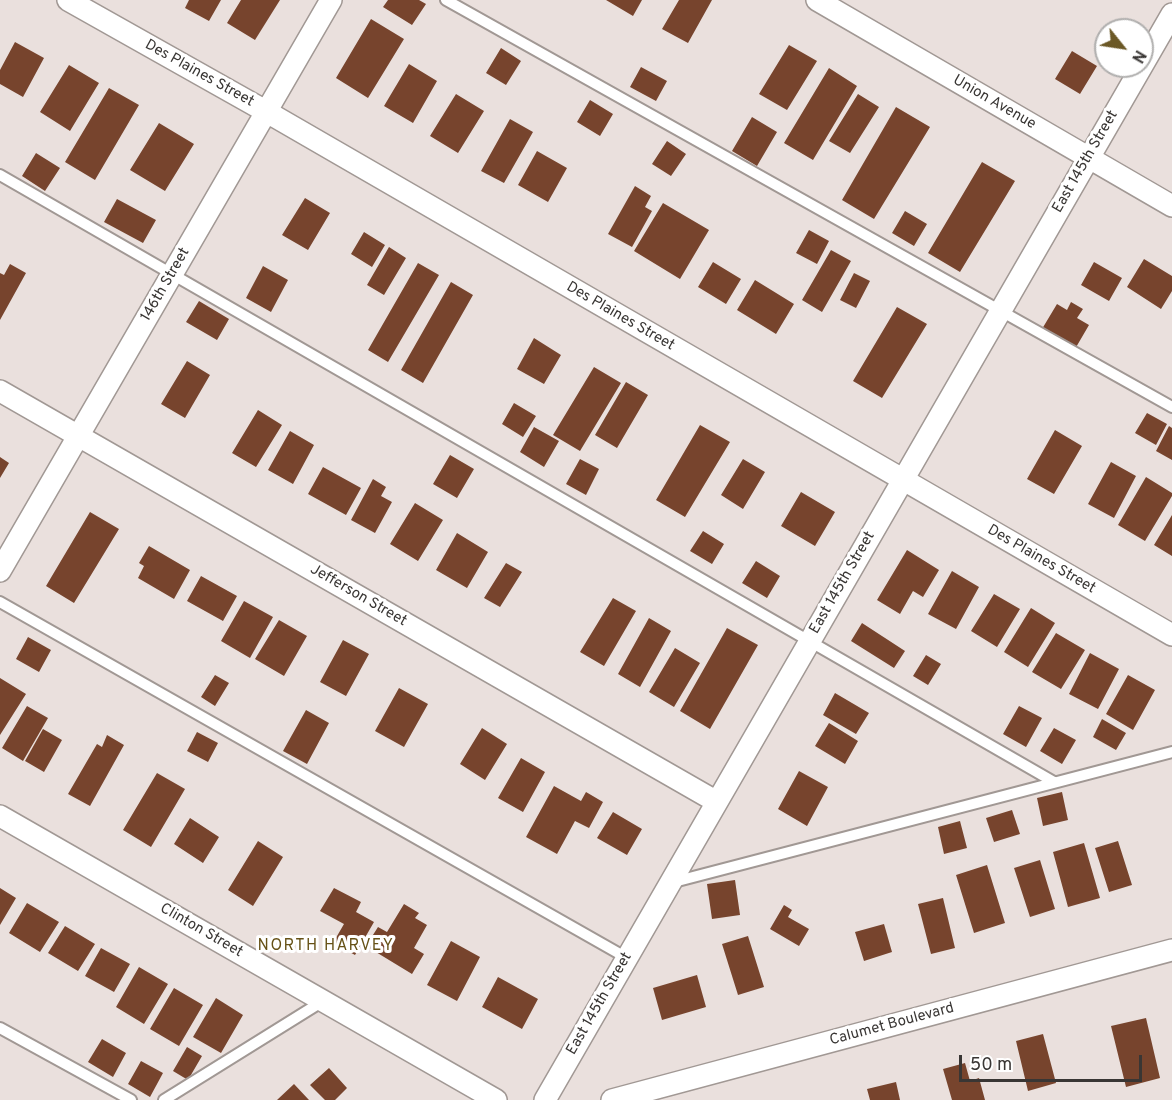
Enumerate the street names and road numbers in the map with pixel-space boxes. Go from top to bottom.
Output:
street label: Des Plaines Street [141,37,257,111]
street label: Union Avenue [949,72,1039,134]
street label: East 145th Street [1049,108,1123,216]
street label: 146th Street [138,245,194,325]
street label: Des Plaines Street [563,279,677,355]
street label: Des Plaines Street [984,522,1098,598]
street label: East 145th Street [806,529,880,637]
street label: Jefferson Street [306,561,410,631]
street label: Clinton Street [156,900,246,962]
street label: East 145th Street [563,950,637,1058]
street label: Calumet Boulevard [828,1000,956,1050]

